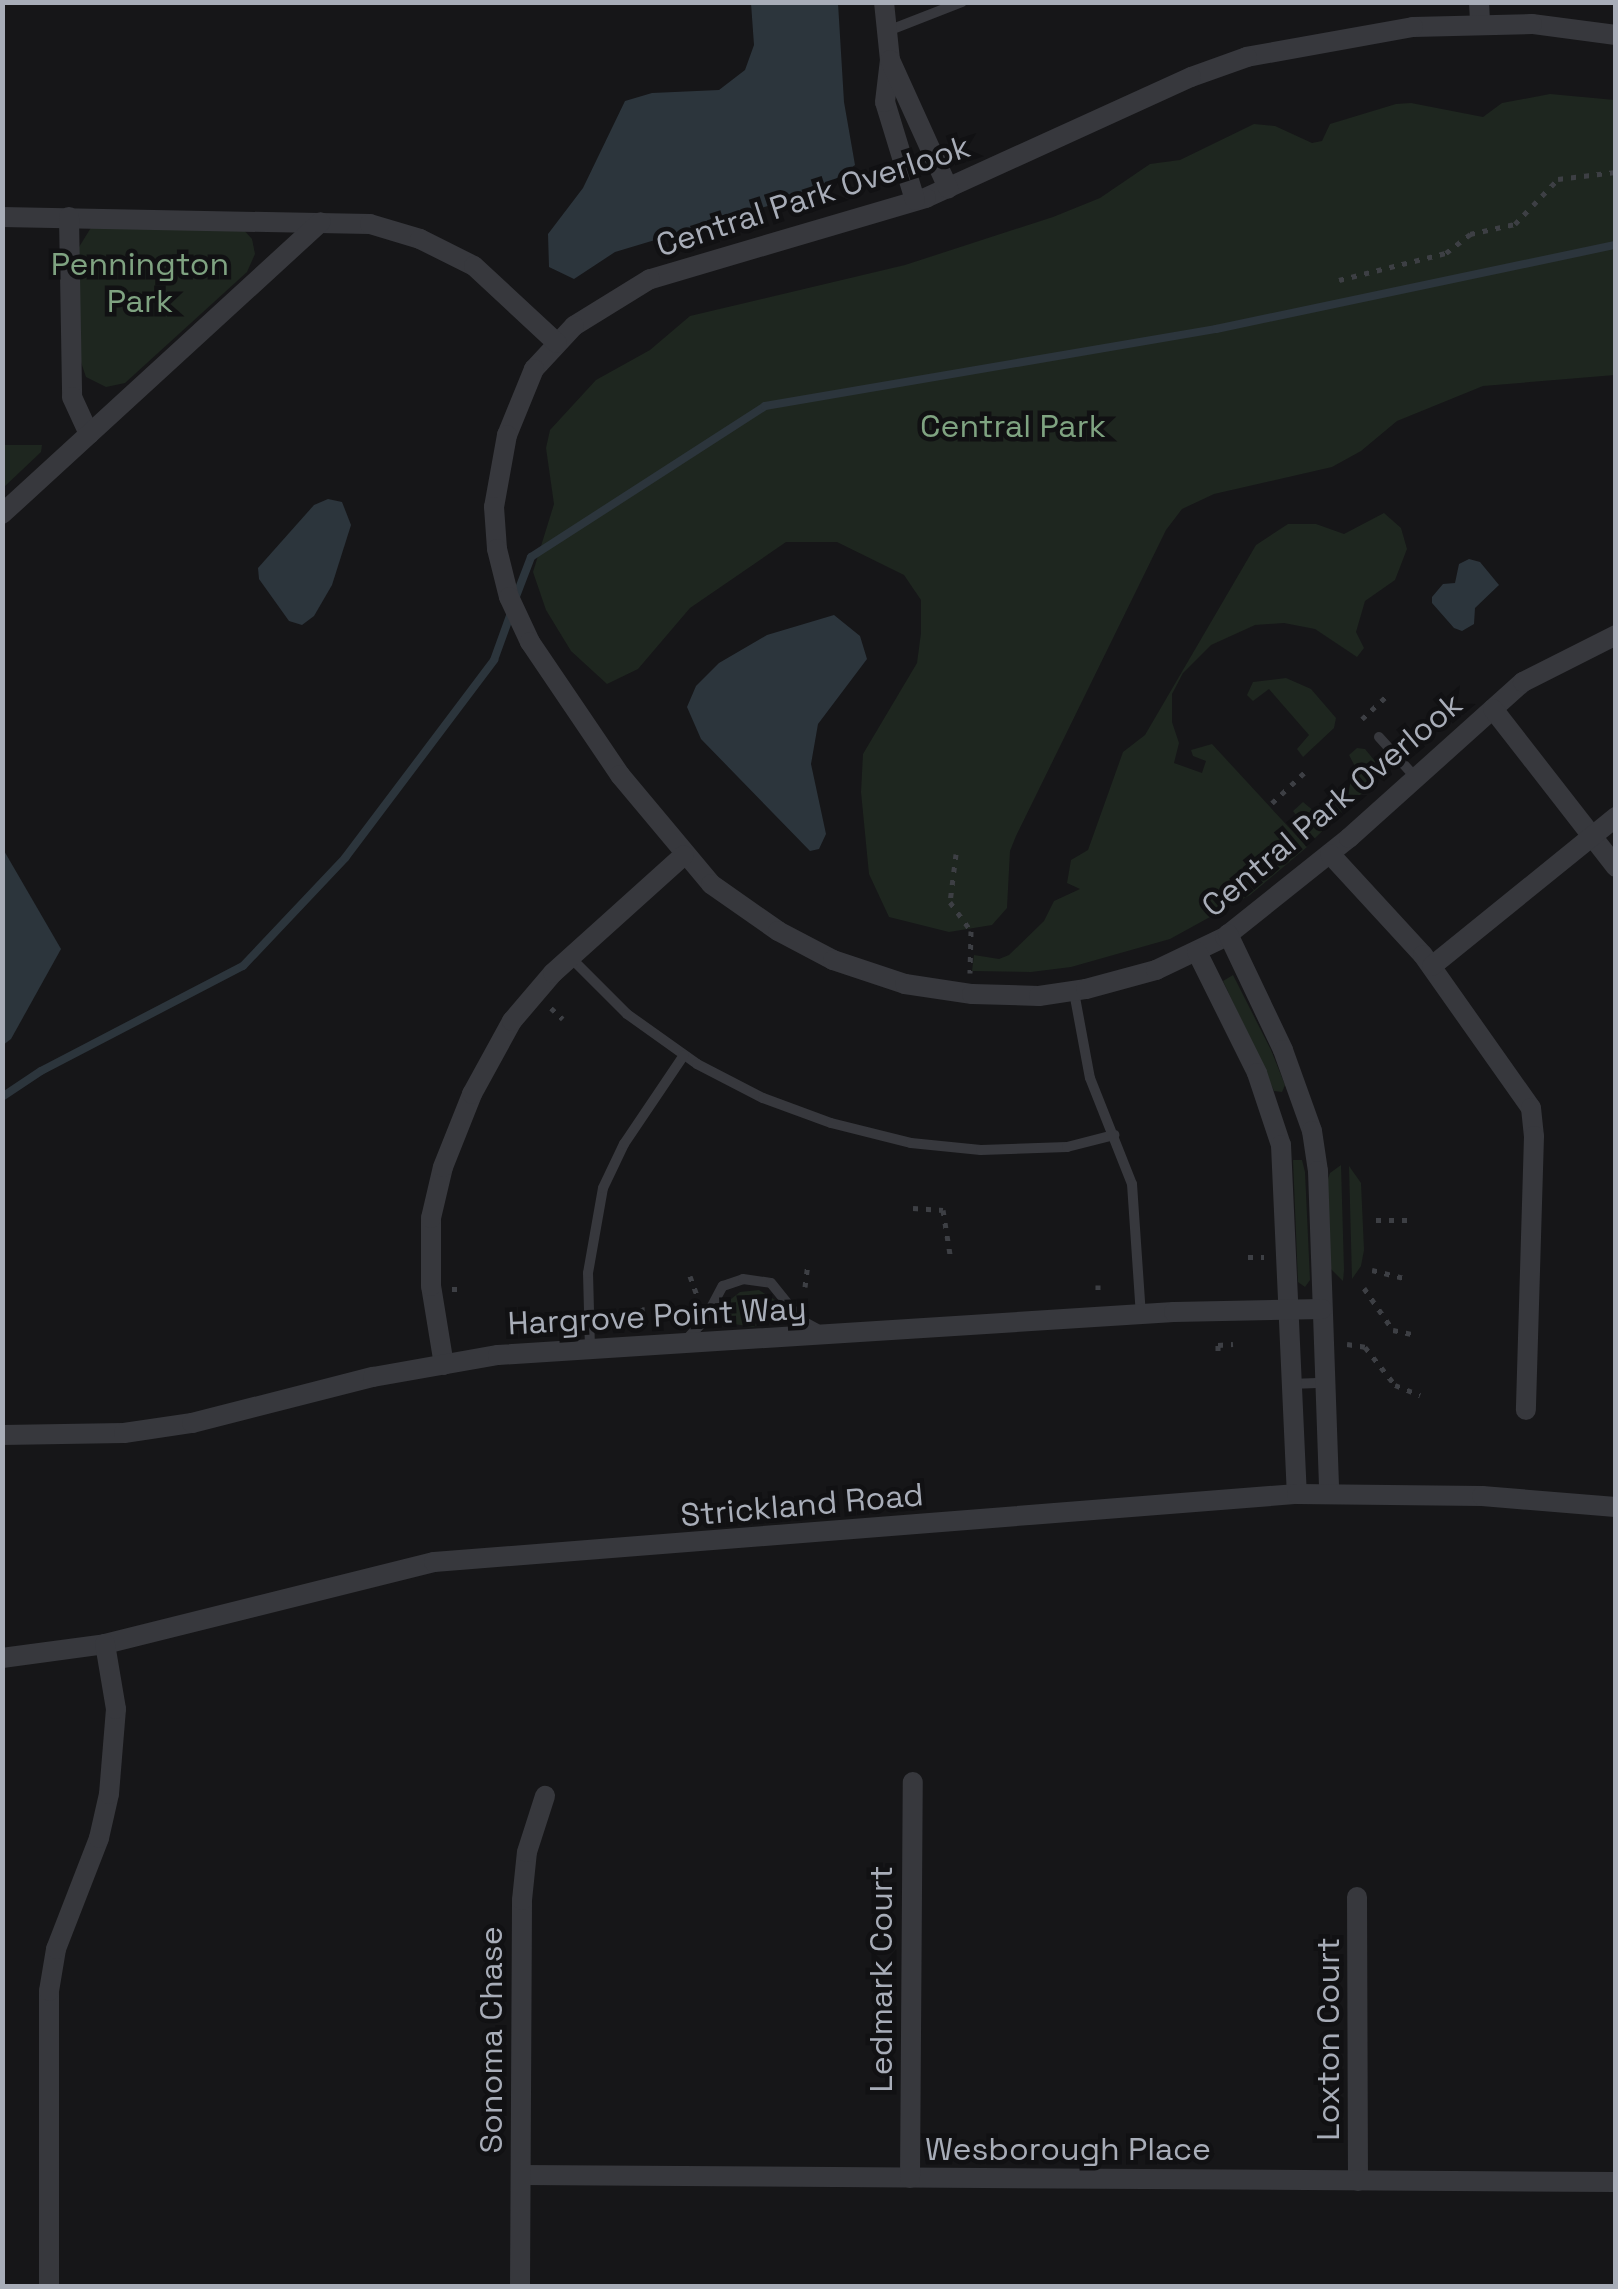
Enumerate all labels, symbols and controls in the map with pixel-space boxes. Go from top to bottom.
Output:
street label: Central Park Overlook [651,127,975,265]
park label: Pennington Park [51,246,229,321]
park label: Central Park [920,407,1106,445]
street label: Central Park Overlook [1194,685,1470,925]
street label: Hargrove Point Way [506,1289,808,1343]
street label: Strickland Road [679,1475,925,1535]
street label: Ledmark Court [862,1865,900,2093]
street label: Sonoma Chase [472,1926,510,2154]
street label: Loxton Court [1309,1937,1347,2141]
street label: Wesborough Place [925,2130,1211,2168]

